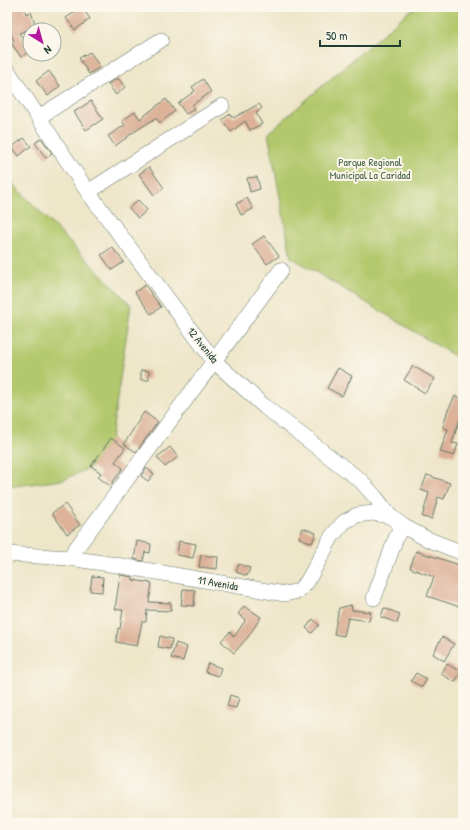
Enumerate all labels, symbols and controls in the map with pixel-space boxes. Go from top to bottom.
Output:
north arrow [22,22,62,62]
scale bar [320,22,400,48]
text: 50 m [326,27,347,44]
text: N [41,43,55,57]
park label: Parque Regional Municipal La Caridad [330,155,411,182]
street label: 12 Avenida [184,324,222,366]
street label: 11 Avenida [197,573,240,594]

